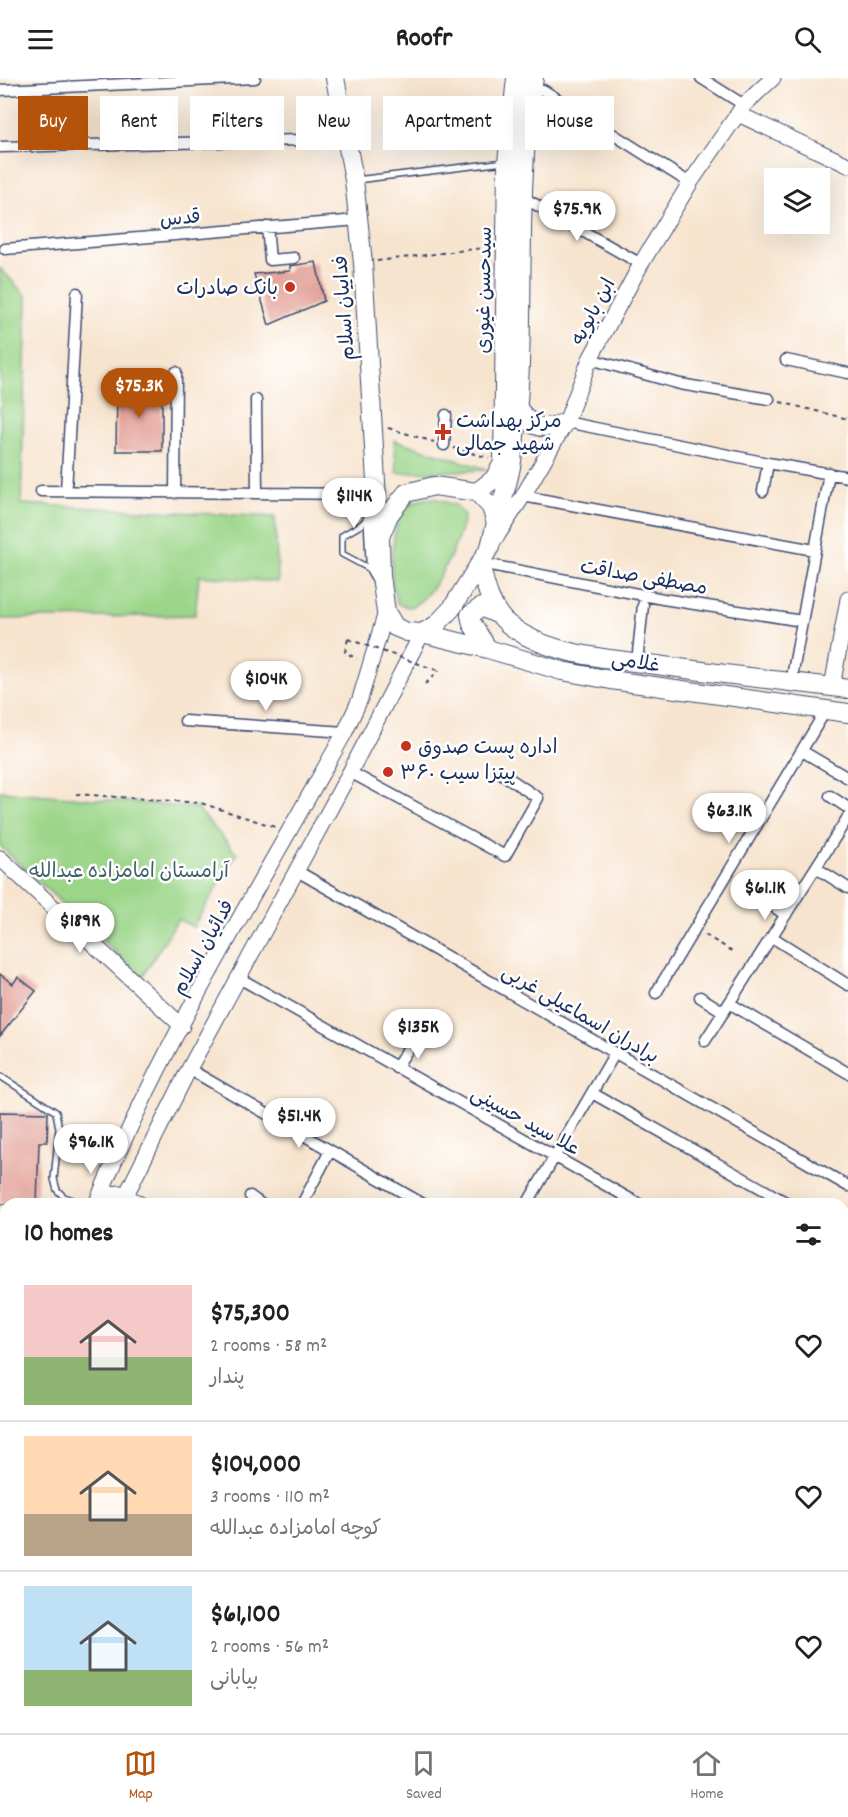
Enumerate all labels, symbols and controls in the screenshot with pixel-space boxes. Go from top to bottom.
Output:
text: Roofr [396,20,452,59]
icon: menu [24,23,57,56]
icon: search [791,23,824,56]
chip: Buy [18,96,88,150]
chip: Rent [100,96,178,150]
chip: Filters [190,96,284,150]
chip: New [296,96,371,150]
chip: Apartment [383,96,513,150]
chip: House [525,96,614,150]
map controls [764,168,830,234]
button: layers [764,168,830,234]
pin: $75.9K [528,191,626,242]
text: $75.9K [553,196,601,224]
street label: قدس [159,204,202,236]
street label: سیدحسن غیوری [471,226,501,354]
street label: فداییان اسلام [328,254,364,361]
street label: ابن بابویه [565,274,624,351]
place label: بانک صادرات [176,276,278,304]
marker: بانک صادرات [283,280,297,294]
pin: $75.3K [90,368,188,419]
text: $75.3K [115,373,163,401]
place label: مرکز بهداشت شهید جمالی [456,409,562,460]
marker: مرکز بهداشت شهید جمالی [434,423,452,441]
pin: $114K [312,478,396,529]
text: $114K [336,483,372,511]
street label: مصطفی صداقت [578,554,709,604]
street label: غلامی [609,646,662,682]
pin: $104K [224,661,308,712]
text: $104K [245,666,287,694]
place label: اداره پست صدوق [418,735,558,763]
marker: اداره پست صدوق [399,739,413,753]
place label: پیتزا سیب ۳۶۰ [400,761,516,789]
marker: پیتزا سیب ۳۶۰ [381,765,395,779]
pin: $63.1K [680,793,778,844]
text: $63.1K [706,798,752,826]
park label: آرامستان امامزاده عبدالله [29,859,230,887]
pin: $61.1K [716,870,814,921]
text: $61.1K [744,875,786,903]
street label: فدائیان اسلام [167,896,242,1001]
pin: $189K [38,903,122,954]
text: $189K [60,908,100,936]
street label: برادران اسماعیلی غربی [496,959,663,1072]
pin: $135K [376,1009,460,1060]
text: $135K [397,1014,439,1042]
street label: علا سید حسینی [465,1081,584,1164]
pin: $51.4K [250,1098,348,1149]
text: $51.4K [277,1103,321,1131]
pin: $96.1K [42,1124,140,1175]
text: $96.1K [68,1129,114,1157]
text: 10 homes [24,1216,114,1253]
icon: filters [792,1218,825,1251]
text: $75,300 [210,1296,290,1333]
icon: home [72,1309,144,1381]
icon: heart [792,1329,825,1362]
text: 2 rooms · 58 m² [210,1333,327,1361]
text: پندار [210,1365,245,1393]
text: $104,000 [210,1447,301,1484]
icon: home [72,1460,144,1532]
icon: heart [792,1480,825,1513]
text: 3 rooms · 110 m² [210,1484,330,1512]
text: کوچه امامزاده عبدالله [210,1516,381,1544]
text: $61,100 [210,1597,281,1634]
icon: home [72,1610,144,1682]
icon: heart [792,1630,825,1663]
text: 2 rooms · 56 m² [210,1634,329,1662]
text: بیابانی [210,1666,258,1694]
tab: Map [124,1747,157,1806]
tab: Saved [406,1747,442,1806]
tab: Home [690,1747,724,1806]

